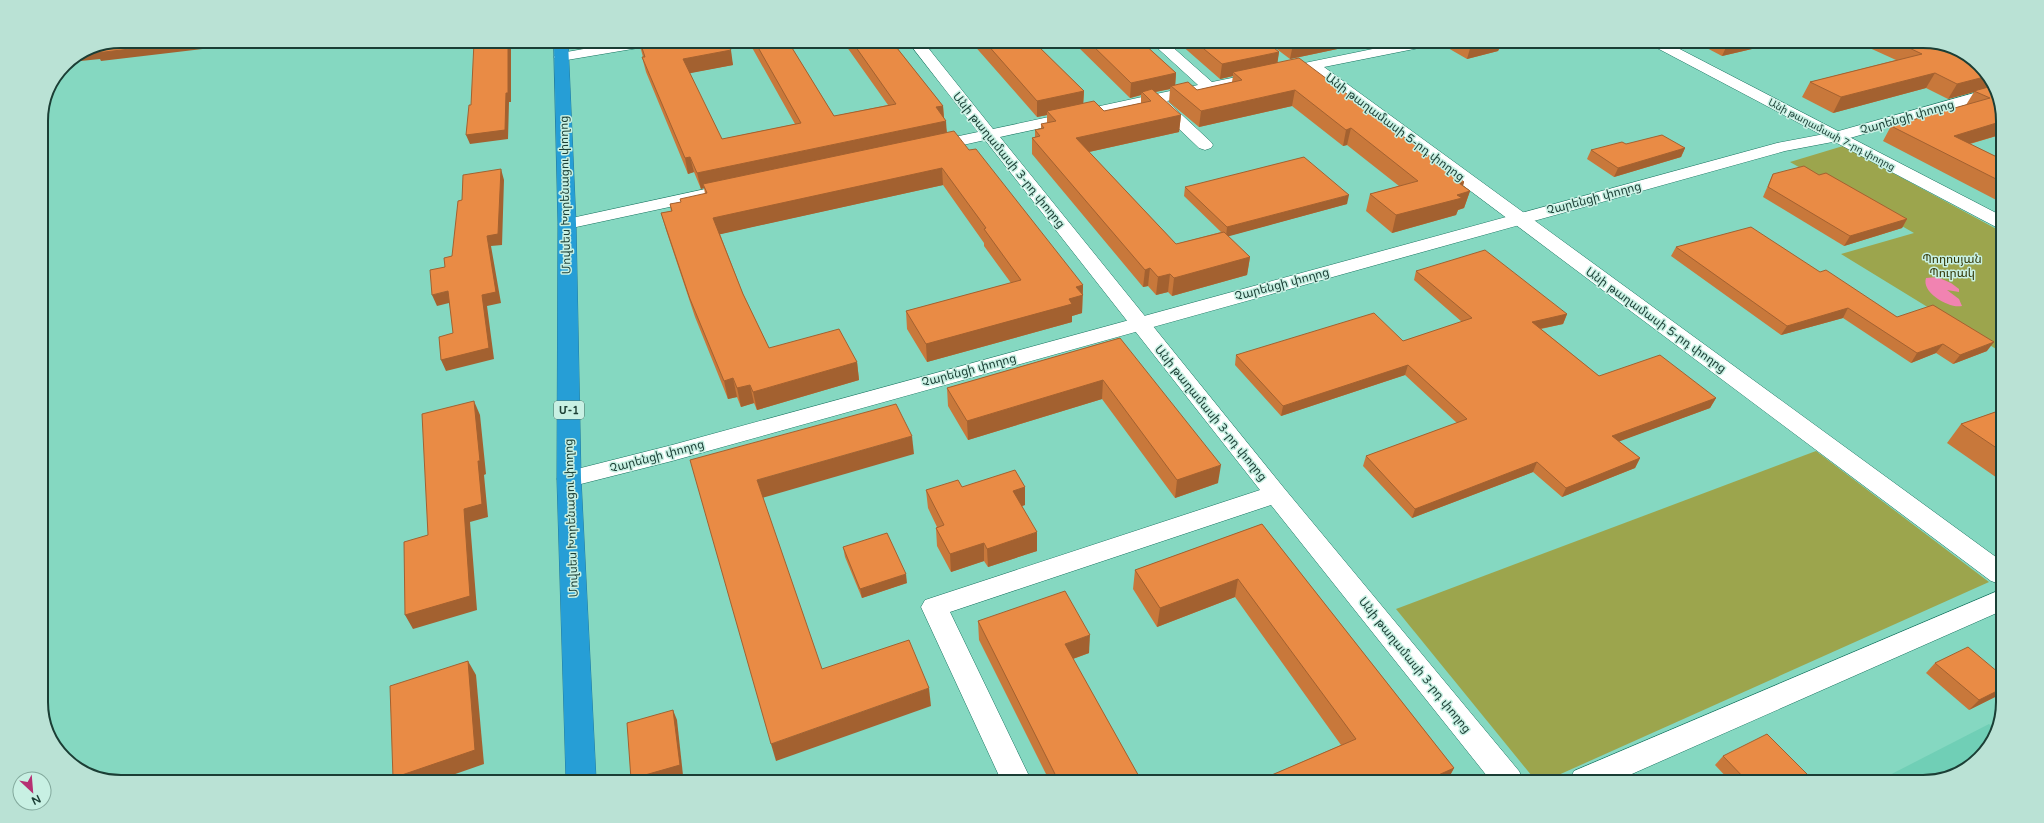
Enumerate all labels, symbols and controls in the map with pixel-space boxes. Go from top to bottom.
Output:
street label: Անի թաղամասի 5-րդ փողոց [1323,70,1467,184]
street label: Անի թաղամասի 3-րդ փողոց [950,89,1068,231]
street label: Անի թաղամասի 7-րդ փողոց [1766,96,1897,173]
street label: Չարենցի փողոց [1858,97,1956,137]
street label: Մովսես Խորենացու փողոց [557,115,573,275]
street label: Չարենցի փողոց [1545,179,1643,217]
park label: Պողոսյան Պուրակ [1922,252,1982,280]
street label: Անի թաղամասի 5-րդ փողոց [1583,264,1729,376]
street label: Չարենցի փողոց [1233,265,1331,303]
street label: Անի թաղամասի 3-րդ փողոց [1152,342,1270,484]
street label: Չարենցի փողոց [920,351,1018,389]
road number: Մ-1 [554,401,584,419]
street label: Չարենցի փողոց [608,437,706,475]
street label: Մովսես Խորենացու փողոց [561,438,581,598]
street label: Անի թաղամասի 3-րդ փողոց [1356,594,1474,736]
north arrow [12,771,52,811]
text: N [29,792,43,807]

